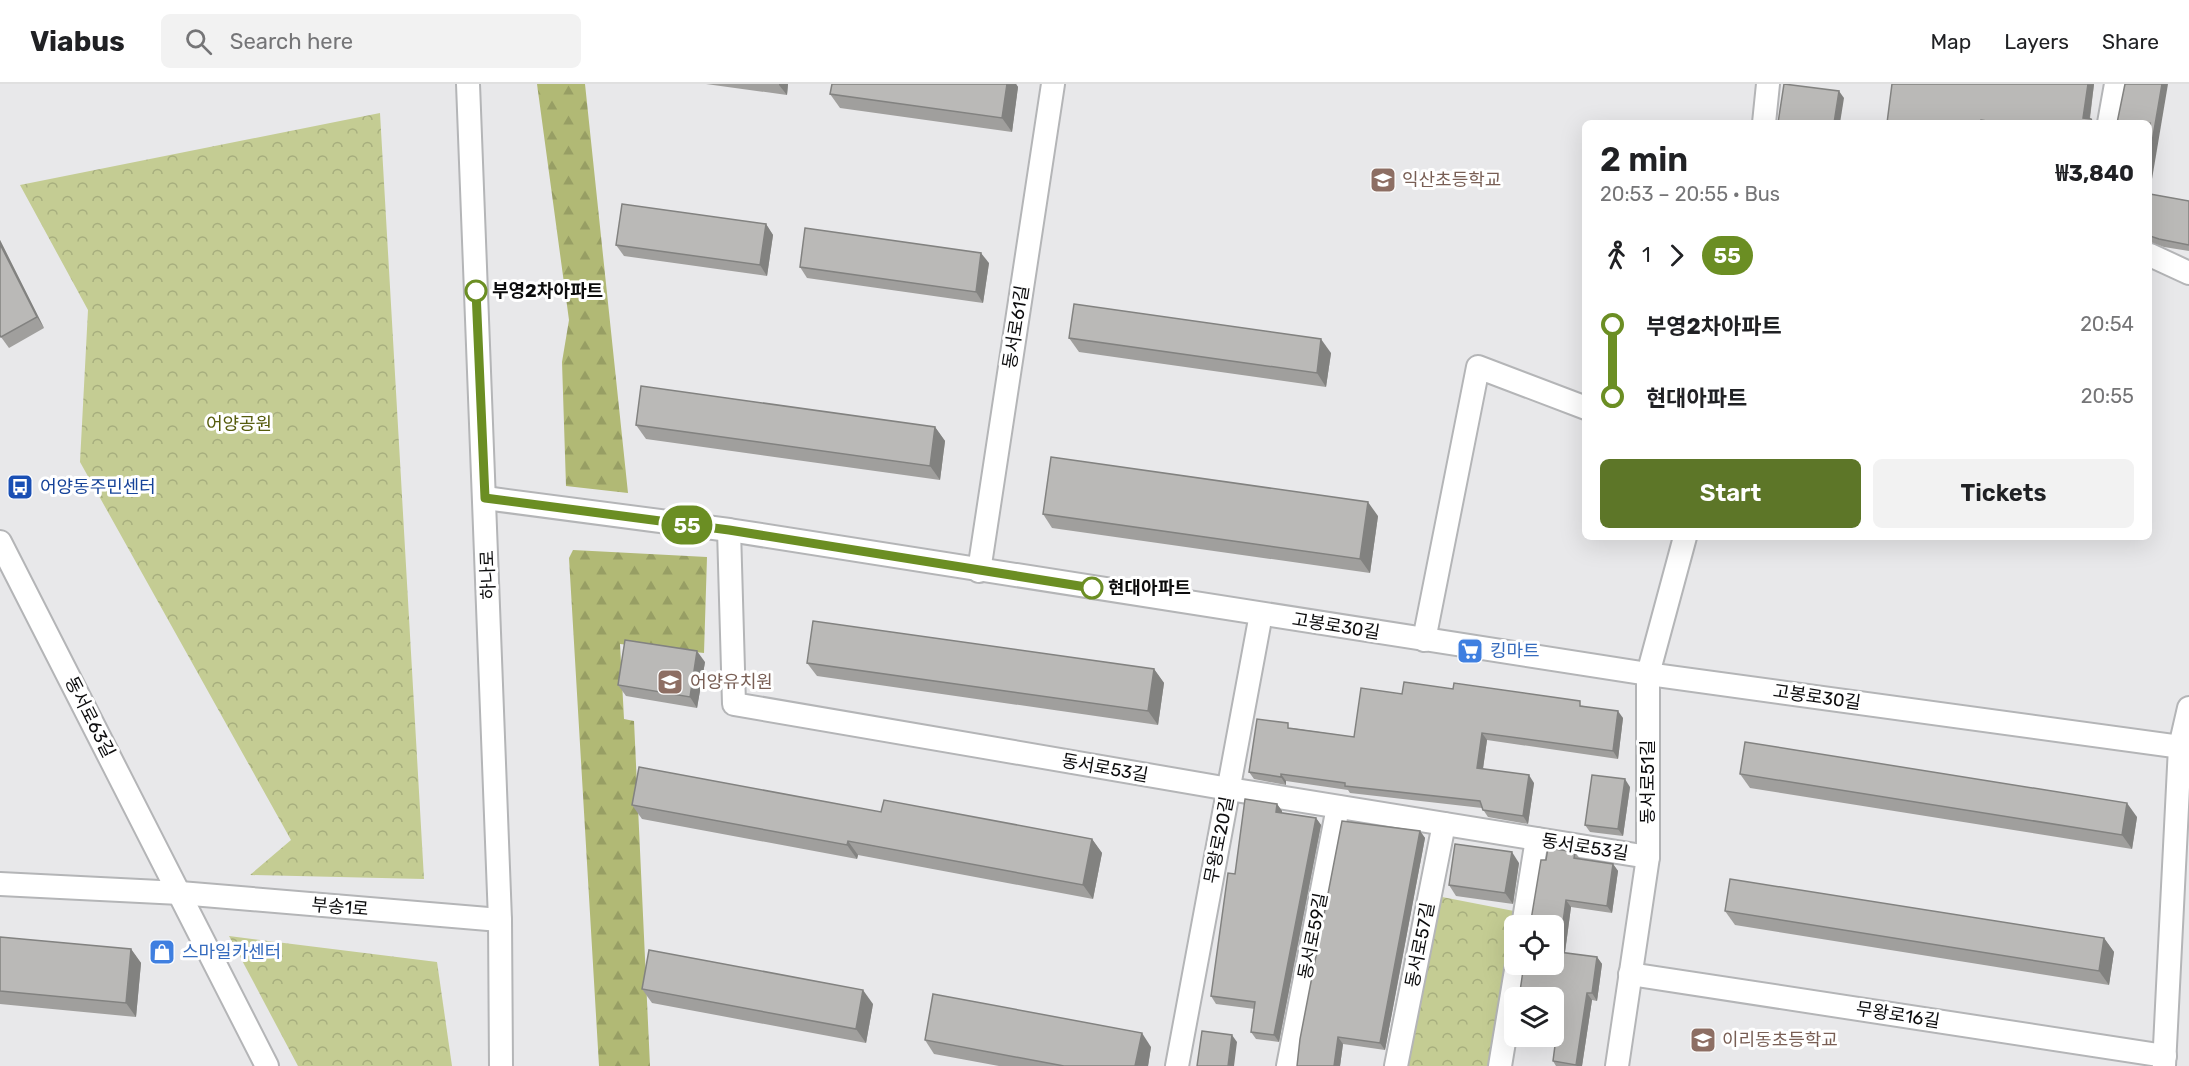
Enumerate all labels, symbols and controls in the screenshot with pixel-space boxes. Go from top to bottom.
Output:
search box [161,14,581,68]
text: Viabus [30,25,125,58]
icon: search [182,25,215,58]
text: Search here [230,28,353,55]
text: Map [1930,29,1971,54]
text: Layers [2004,29,2069,54]
text: Share [2102,29,2159,54]
text: 2 min [1600,140,1688,179]
text: ₩3,840 [2056,160,2134,187]
school or university icon: 익산초등학교 [1368,165,1398,195]
place label: 익산초등학교 [1402,169,1501,191]
text: 20:53 – 20:55 · Bus [1600,182,1780,206]
icon: walk [1600,239,1633,272]
icon: forward [1660,239,1693,272]
text: 1 [1642,243,1651,267]
text: 55 [1714,243,1741,268]
marker: 부영2차아파트 [465,280,487,302]
place label: 부영2차아파트 [492,280,603,302]
street label: 동서로61길 [999,284,1033,370]
text: 20:54 [2080,312,2134,336]
text: 부영2차아파트 [1646,313,1782,340]
text: 20:55 [2081,384,2134,408]
text: 현대아파트 [1646,385,1747,412]
park label: 어양공원 [206,413,272,435]
button: Start [1600,459,1861,528]
button: Tickets [1873,459,2134,528]
bus stop icon: 어양동주민센터 [5,472,35,502]
place label: 어양동주민센터 [40,476,156,498]
line badge: 55 [660,506,714,544]
text: 55 [673,513,701,538]
street label: 하나로 [476,550,500,600]
marker: 현대아파트 [1081,577,1103,599]
place label: 현대아파트 [1108,577,1191,599]
street label: 고봉로30길 [1291,608,1381,644]
supermarket icon: 킹마트 [1455,636,1485,666]
place label: 킹마트 [1490,640,1540,662]
school or university icon: 어양유치원 [655,667,685,697]
place label: 어양유치원 [690,671,773,693]
street label: 동서로63길 [60,673,120,761]
street label: 고봉로30길 [1772,680,1862,714]
street label: 동서로51길 [1637,740,1659,824]
street label: 동서로53길 [1060,750,1150,786]
street label: 무왕로20길 [1200,795,1238,885]
street label: 동서로53길 [1540,829,1630,865]
street label: 동서로59길 [1294,891,1332,981]
street label: 부송1로 [310,894,370,920]
street label: 동서로57길 [1401,901,1439,989]
map controls [1504,915,1564,1047]
button: locate [1504,915,1564,975]
shop icon: 스마일카센터 [147,937,177,967]
place label: 스마일카센터 [182,941,281,963]
button: layers [1504,987,1564,1047]
street label: 무왕로16길 [1854,998,1942,1032]
school or university icon: 이리동초등학교 [1688,1025,1718,1055]
place label: 이리동초등학교 [1722,1029,1838,1051]

